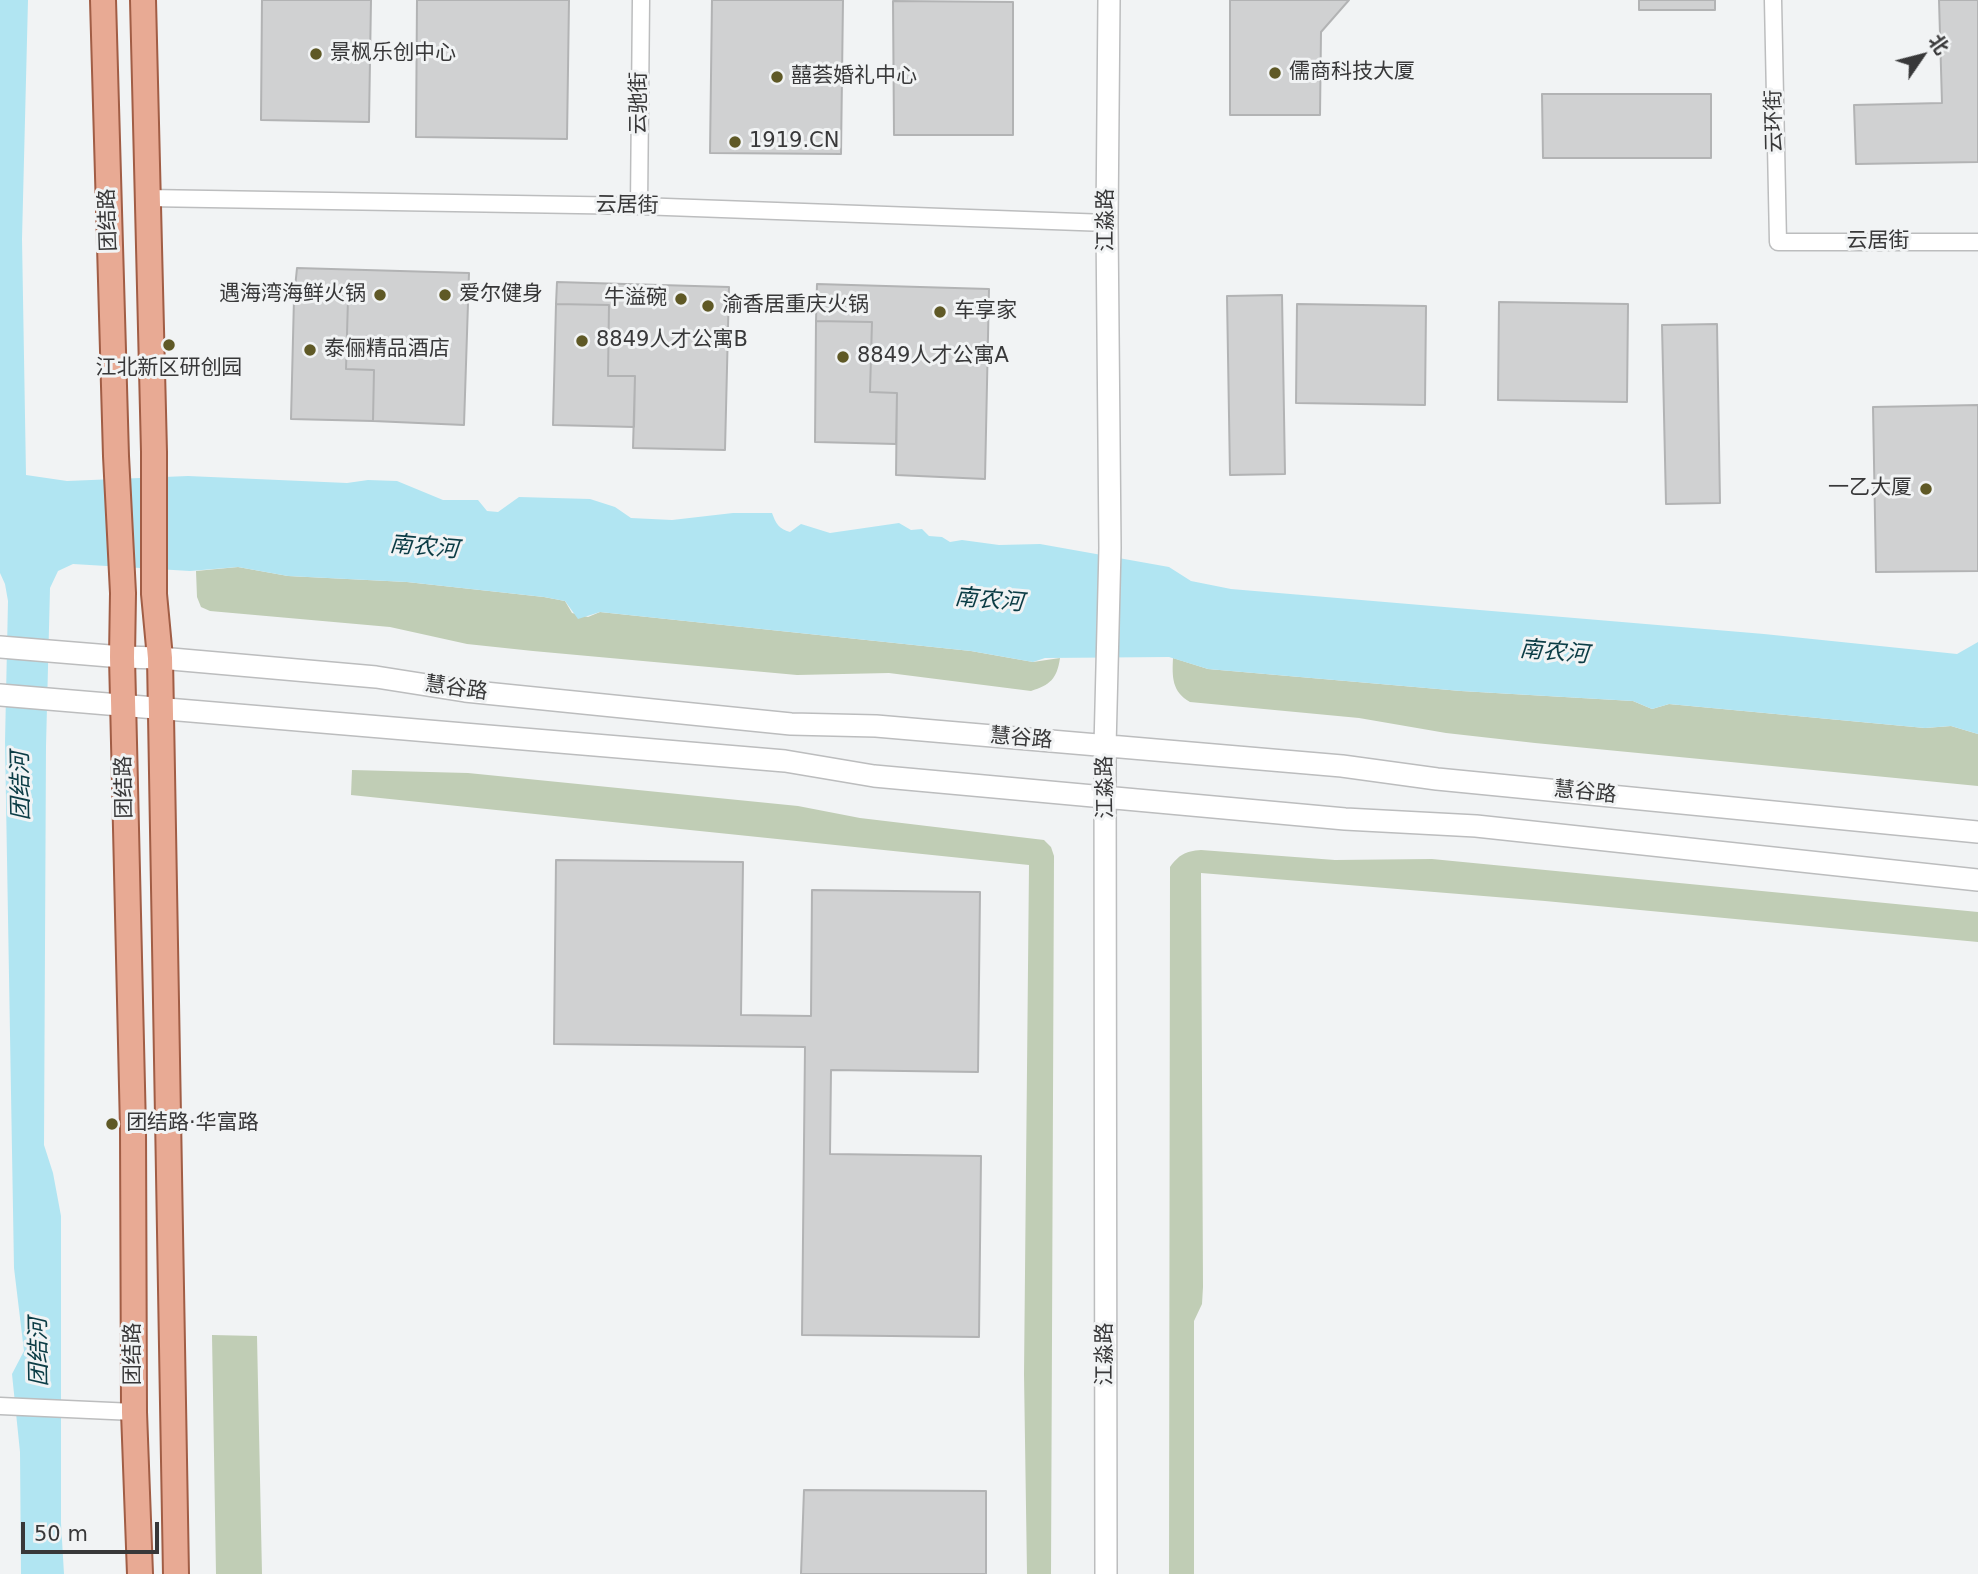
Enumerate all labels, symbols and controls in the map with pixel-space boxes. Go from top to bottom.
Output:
north arrow [1887,21,1957,91]
text: 北 [1925,30,1954,58]
place label: 景枫乐创中心 [330,41,456,67]
marker: 景枫乐创中心 [308,46,324,62]
place label: 儒商科技大厦 [1289,60,1415,86]
place label: 囍荟婚礼中心 [791,64,917,90]
marker: 儒商科技大厦 [1267,65,1283,81]
marker: 囍荟婚礼中心 [769,69,785,85]
street label: 云驰街 [627,72,653,134]
street label: 云环街 [1762,89,1788,153]
place label: 1919.CN [749,129,839,155]
marker: 1919.CN [727,134,743,150]
street label: 团结路 [95,188,123,252]
street label: 江淼路 [1094,189,1120,251]
street label: 云居街 [595,193,659,219]
street label: 云居街 [1847,229,1909,255]
place label: 遇海湾海鲜火锅 [219,282,366,308]
place label: 爱尔健身 [459,282,543,308]
place label: 牛溢碗 [604,286,667,312]
marker: 遇海湾海鲜火锅 [372,287,388,303]
marker: 爱尔健身 [437,287,453,303]
marker: 牛溢碗 [673,291,689,307]
place label: 渝香居重庆火锅 [722,293,869,319]
marker: 渝香居重庆火锅 [700,298,716,314]
place label: 车享家 [954,299,1017,325]
marker: 车享家 [932,304,948,320]
place label: 8849人才公寓B [596,328,748,354]
marker: 8849人才公寓B [574,333,590,349]
marker: 江北新区研创园 [161,337,177,353]
place label: 泰俪精品酒店 [324,337,450,363]
marker: 泰俪精品酒店 [302,342,318,358]
place label: 8849人才公寓A [857,344,1009,370]
marker: 8849人才公寓A [835,349,851,365]
place label: 江北新区研创园 [96,356,242,382]
place label: 一乙大厦 [1828,476,1912,502]
marker: 一乙大厦 [1918,481,1934,497]
water label: 南农河 [388,531,460,565]
water label: 南农河 [953,584,1025,618]
water label: 南农河 [1518,636,1590,670]
street label: 慧谷路 [423,672,489,706]
street label: 慧谷路 [989,724,1053,754]
water label: 团结河 [8,751,36,821]
street label: 团结路 [112,755,138,819]
street label: 江淼路 [1093,755,1119,819]
street label: 慧谷路 [1552,777,1618,809]
place label: 团结路·华富路 [126,1111,259,1137]
marker: 团结路·华富路 [104,1116,120,1132]
water label: 团结河 [26,1317,54,1387]
street label: 团结路 [121,1323,147,1385]
street label: 江淼路 [1093,1323,1119,1385]
scale bar [24,1508,163,1552]
text: 50 m [34,1522,88,1546]

